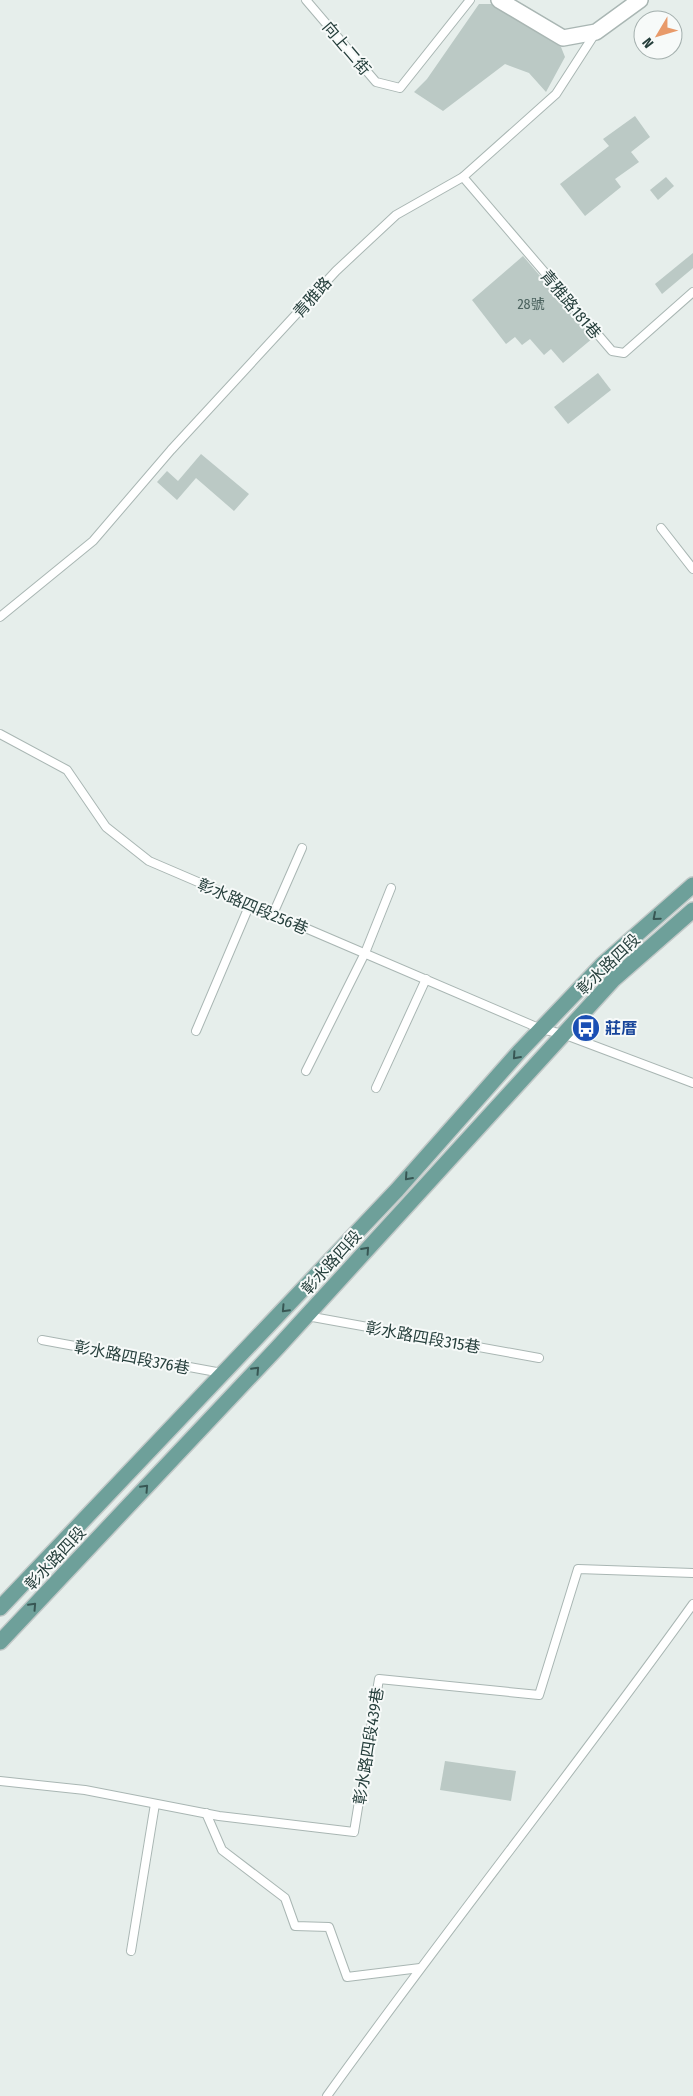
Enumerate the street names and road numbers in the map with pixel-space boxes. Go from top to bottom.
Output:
street label: 向上二街 [319,18,374,79]
street label: 青雅路181巷 [536,266,605,343]
street label: 青雅路 [289,273,335,322]
street label: 彰水路四段256巷 [195,875,311,938]
street label: 彰水路四段 [573,930,644,999]
street label: 彰水路四段 [298,1226,365,1298]
street label: 彰水路四段315巷 [364,1318,482,1357]
street label: 彰水路四段376巷 [73,1337,191,1378]
street label: 彰水路四段 [21,1523,90,1594]
street label: 彰水路四段439巷 [350,1686,387,1806]

